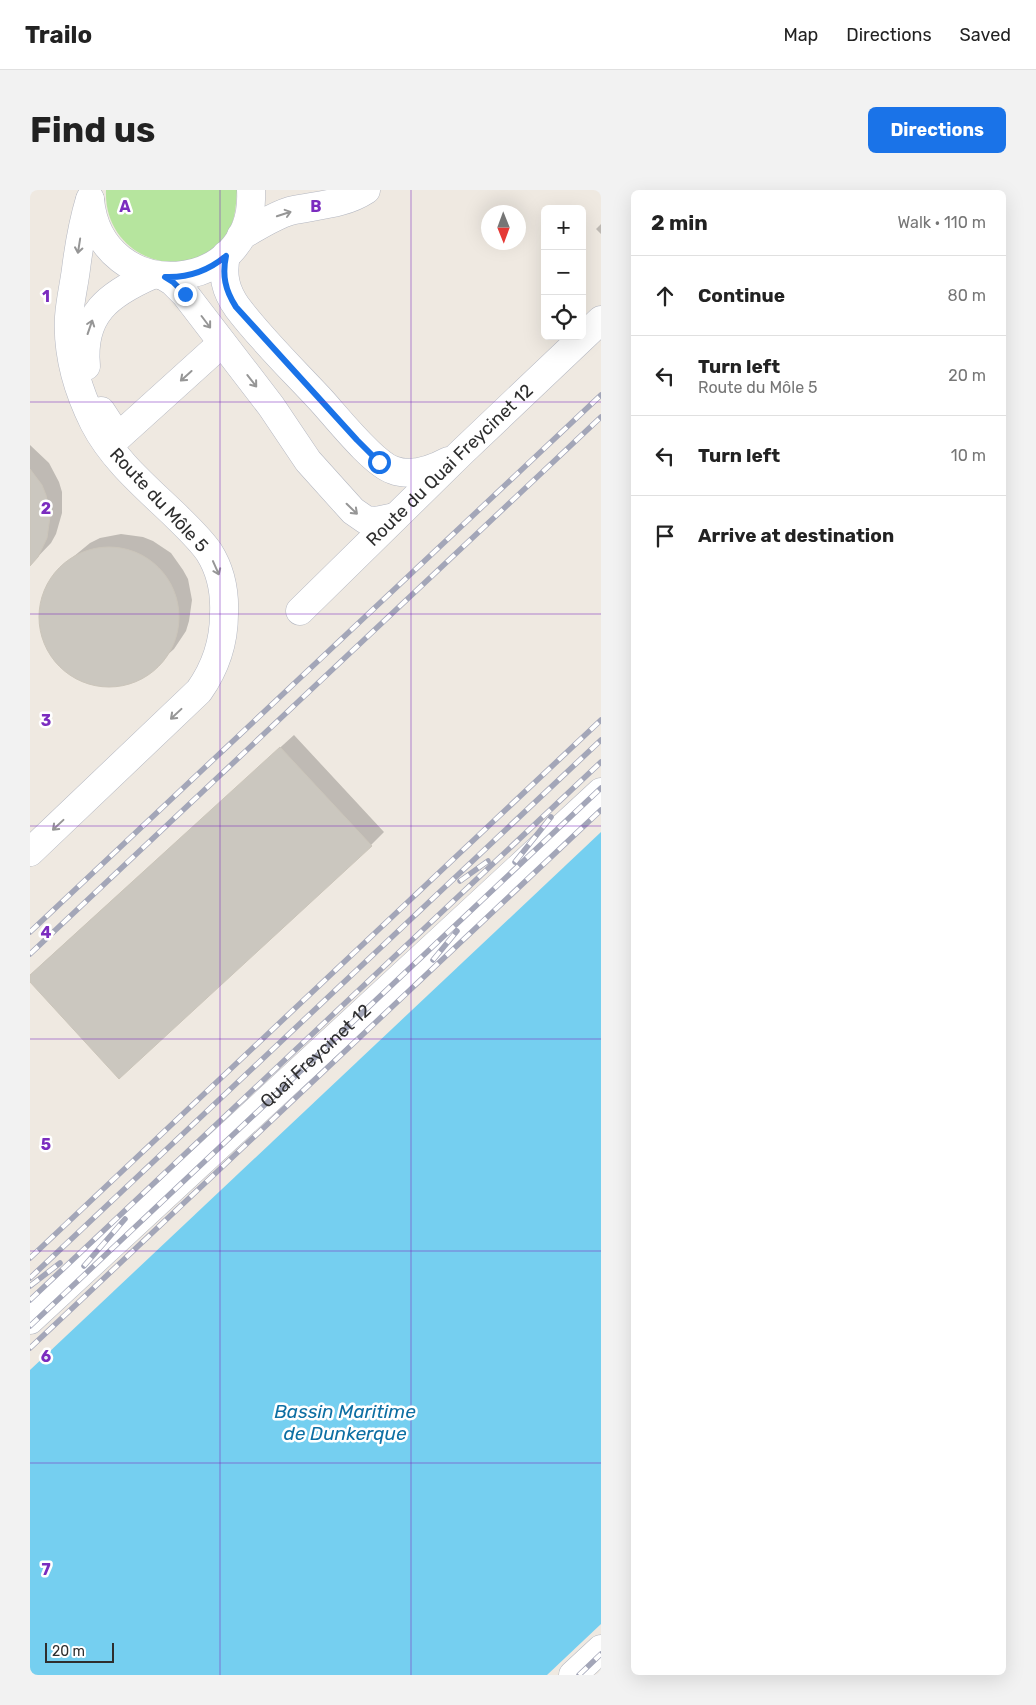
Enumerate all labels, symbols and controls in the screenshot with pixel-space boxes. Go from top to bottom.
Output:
text: Trailo [25,21,92,49]
text: Map [783,24,818,46]
text: Directions [846,24,932,46]
text: Saved [960,24,1011,46]
button: Directions [868,107,1006,153]
text: Find us [30,109,155,151]
text: A [119,197,131,216]
text: B [310,197,322,216]
north arrow [481,205,526,250]
map controls [541,205,586,340]
button: + [541,205,586,250]
one-way arrow [276,208,292,218]
text: 2 min [651,210,708,235]
text: Walk · 110 m [898,213,986,232]
one-way arrow [74,238,84,254]
button: − [541,250,586,295]
icon: ahead [651,282,679,310]
route end [174,283,197,306]
text: Continue [698,284,785,307]
text: 80 m [948,286,986,305]
text: 1 [42,287,50,306]
button: locate [541,295,586,340]
one-way arrow [200,315,211,328]
one-way arrow [86,320,95,335]
text: Turn left [698,355,780,378]
icon: left [651,362,679,390]
text: 20 m [948,366,986,385]
one-way arrow [179,370,192,382]
one-way arrow [246,375,257,388]
text: Route du Môle 5 [698,378,818,397]
street label: Route du Quai Freycinet 12 [362,379,538,551]
icon: left [651,442,679,470]
street label: Route du Môle 5 [105,443,213,557]
text: Turn left [698,444,780,467]
text: 10 m [951,446,986,465]
route start [368,451,391,474]
text: 2 [41,499,51,518]
one-way arrow [346,503,358,515]
icon: arrive [651,522,679,550]
text: Arrive at destination [698,524,894,547]
one-way arrow [212,560,222,575]
one-way arrow [170,708,183,720]
text: 3 [41,711,51,730]
one-way arrow [52,819,64,831]
text: 4 [41,923,52,942]
street label: Quai Freycinet 12 [256,999,376,1113]
text: 5 [41,1135,51,1154]
text: 6 [41,1347,51,1366]
water label: Bassin Maritime de Dunkerque [274,1400,416,1445]
text: 7 [41,1560,51,1579]
scale bar [45,1640,114,1663]
text: 20 m [52,1643,85,1660]

